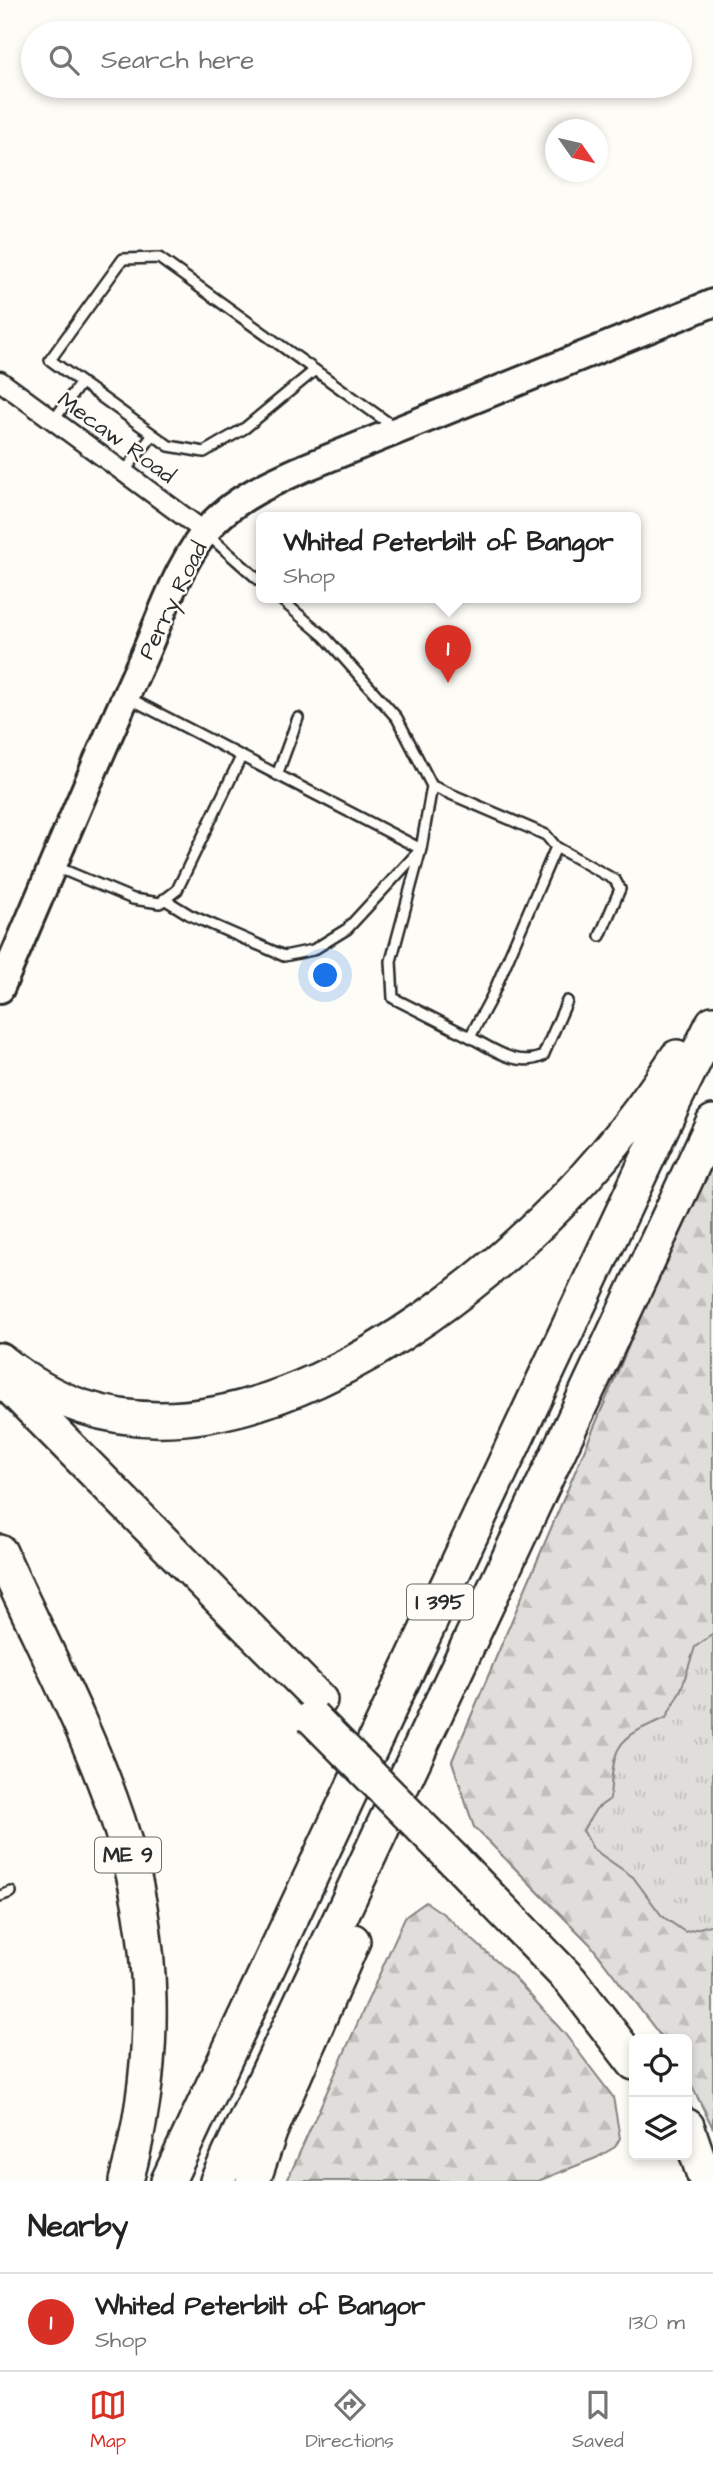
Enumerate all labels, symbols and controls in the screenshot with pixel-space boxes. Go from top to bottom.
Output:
search box [21,21,692,98]
icon: search [45,41,83,79]
text: Search here [101,42,254,78]
north arrow [545,119,608,182]
street label: Mecaw Road [51,384,182,492]
popup [256,512,641,603]
text: Whited Peterbilt of Bangor [283,524,614,560]
street label: Perry Road [131,536,216,665]
text: Shop [283,560,335,592]
pin: 1 [425,625,471,683]
your location [308,958,342,992]
road number: I 395 [407,1584,473,1620]
road number: ME 9 [95,1838,161,1872]
map controls [629,2034,692,2160]
button: locate [629,2034,692,2097]
button: layers [629,2097,692,2160]
text: Nearby [28,2206,128,2248]
text: Whited Peterbilt of Bangor [95,2288,425,2324]
text: 1 [50,2306,52,2338]
text: 130 m [629,2306,685,2338]
text: Shop [95,2324,147,2356]
tab: Map [89,2386,127,2455]
tab: Directions [305,2386,394,2455]
tab: Saved [572,2386,624,2455]

